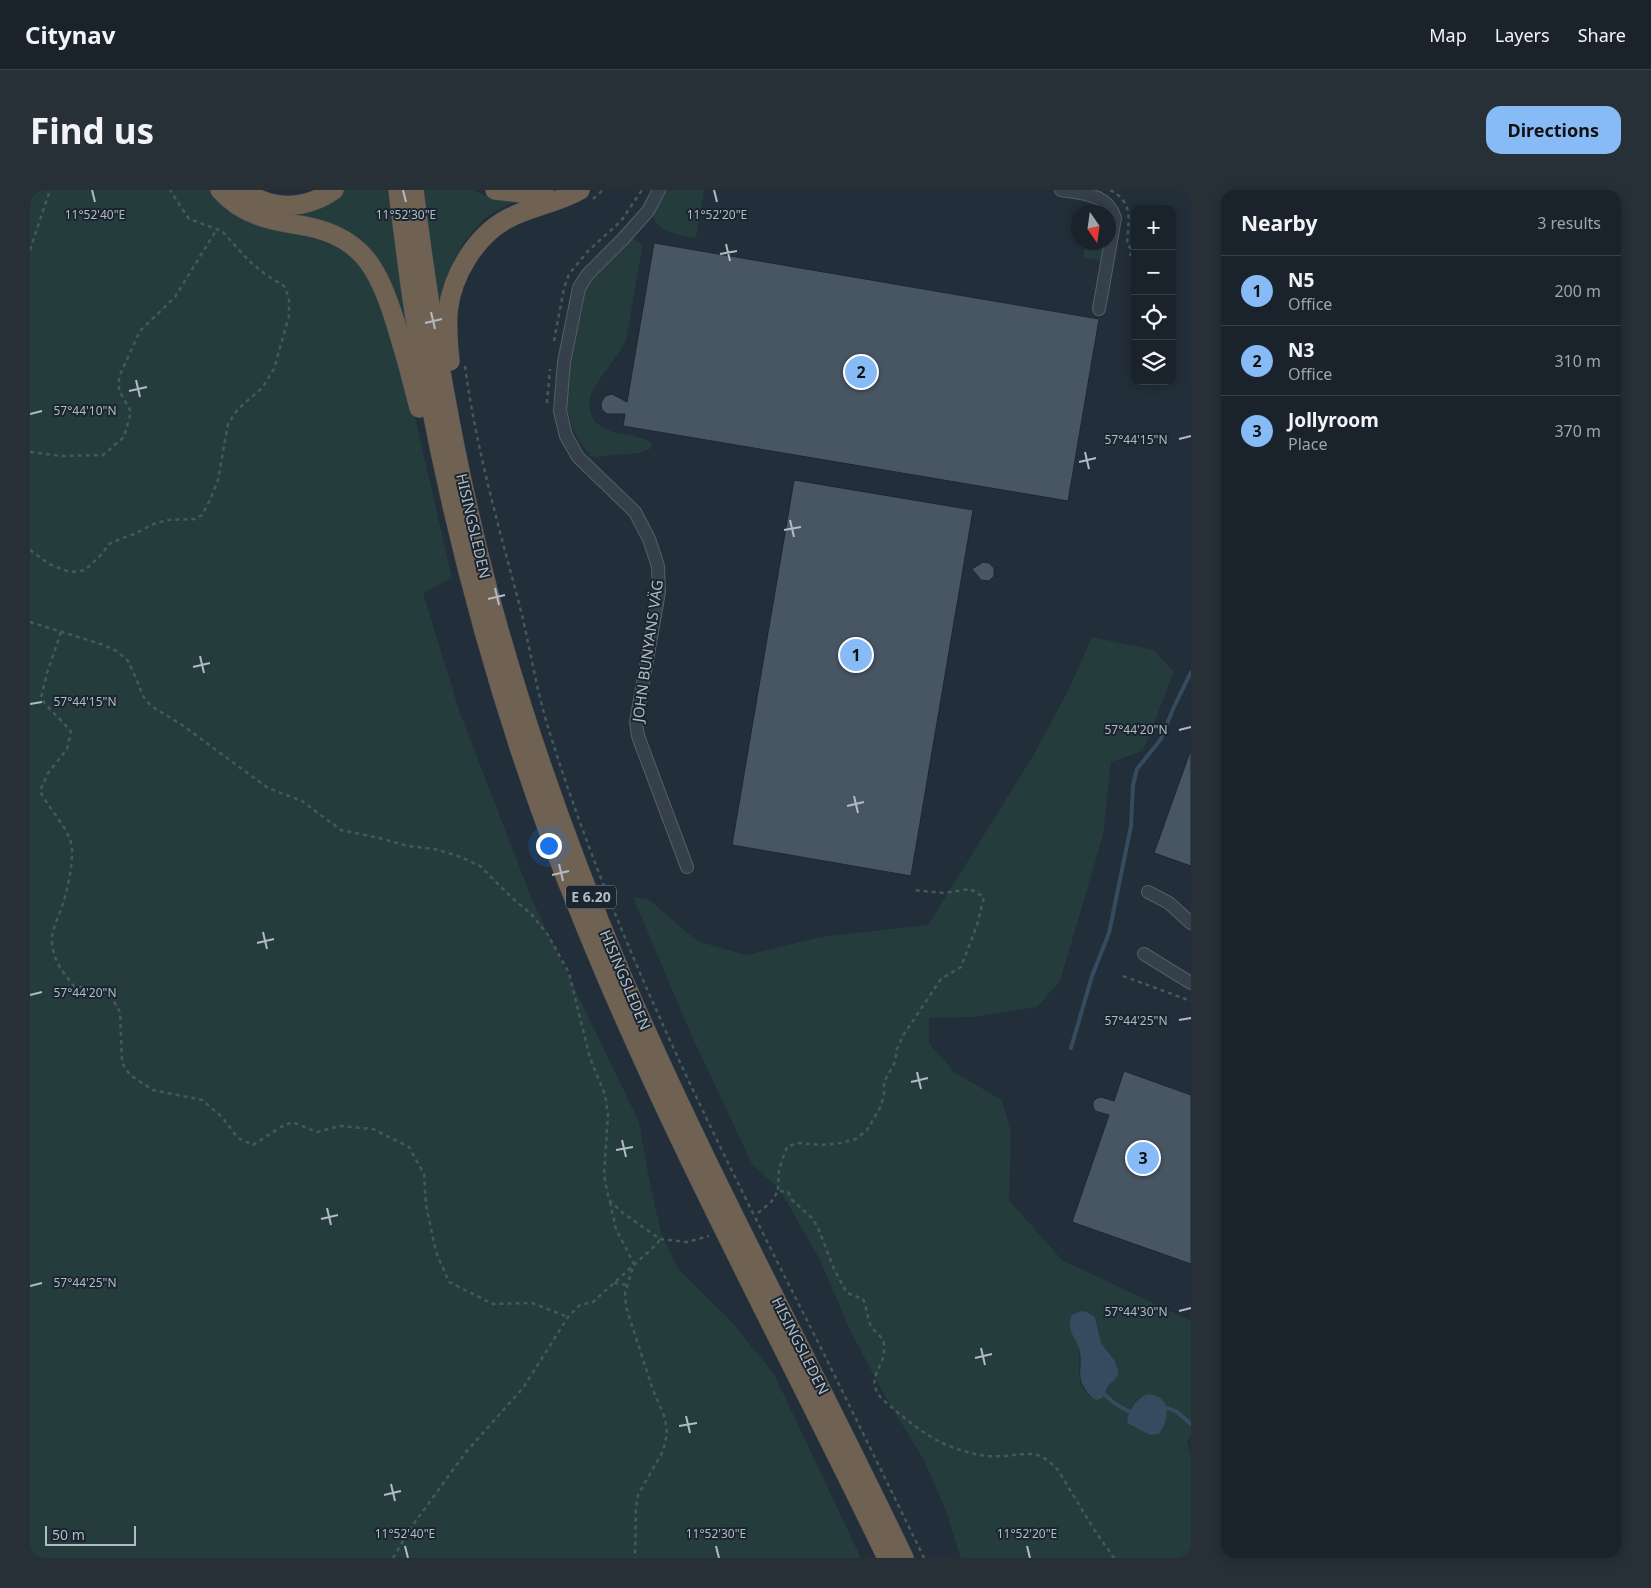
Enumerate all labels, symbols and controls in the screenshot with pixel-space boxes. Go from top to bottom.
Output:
text: Citynav [25,18,115,51]
text: Map [1429,23,1467,47]
text: Layers [1495,23,1550,47]
text: Share [1578,23,1626,47]
button: Directions [1486,106,1621,154]
text: Find us [30,107,154,154]
north arrow [1071,205,1116,250]
map controls [1131,205,1176,385]
button: + [1131,205,1176,250]
text: 11°52'40"E [65,206,125,223]
text: 11°52'30"E [376,206,436,223]
text: 11°52'20"E [687,206,747,223]
text: Nearby [1241,209,1317,237]
text: 3 results [1537,212,1601,234]
button: − [1131,250,1176,295]
text: N5 [1288,267,1314,293]
text: 1 [1252,280,1262,302]
text: 200 m [1554,280,1601,302]
text: Office [1288,293,1332,315]
button: locate [1131,295,1176,340]
text: N3 [1288,337,1314,363]
button: layers [1131,340,1176,385]
text: 2 [1252,350,1262,372]
text: 310 m [1554,350,1601,372]
pin: 2 [845,353,877,391]
text: Office [1288,363,1332,385]
text: 57°44'10"N [53,402,117,419]
text: Jollyroom [1288,407,1379,433]
text: 3 [1252,420,1262,442]
text: 370 m [1554,420,1601,442]
text: 57°44'15"N [1104,431,1168,448]
text: Place [1288,433,1328,455]
street label: HISINGSLEDEN [452,471,496,580]
street label: JOHN BUNYANS VÄG [627,578,667,725]
pin: 1 [840,636,872,674]
text: 57°44'15"N [53,693,117,710]
text: 57°44'20"N [1104,721,1168,738]
your location [536,833,562,859]
road number: E 6.20 [566,886,616,909]
street label: HISINGSLEDEN [596,926,656,1033]
text: 57°44'20"N [53,984,117,1001]
text: 57°44'25"N [1104,1012,1168,1029]
pin: 3 [1127,1139,1159,1177]
text: 57°44'25"N [53,1274,117,1291]
street label: HISINGSLEDEN [768,1293,834,1398]
text: 57°44'30"N [1104,1303,1168,1320]
scale bar [45,1523,136,1546]
text: 50 m [52,1525,85,1544]
text: 11°52'40"E [375,1525,435,1542]
text: 11°52'30"E [686,1525,746,1542]
text: 11°52'20"E [997,1525,1057,1542]

